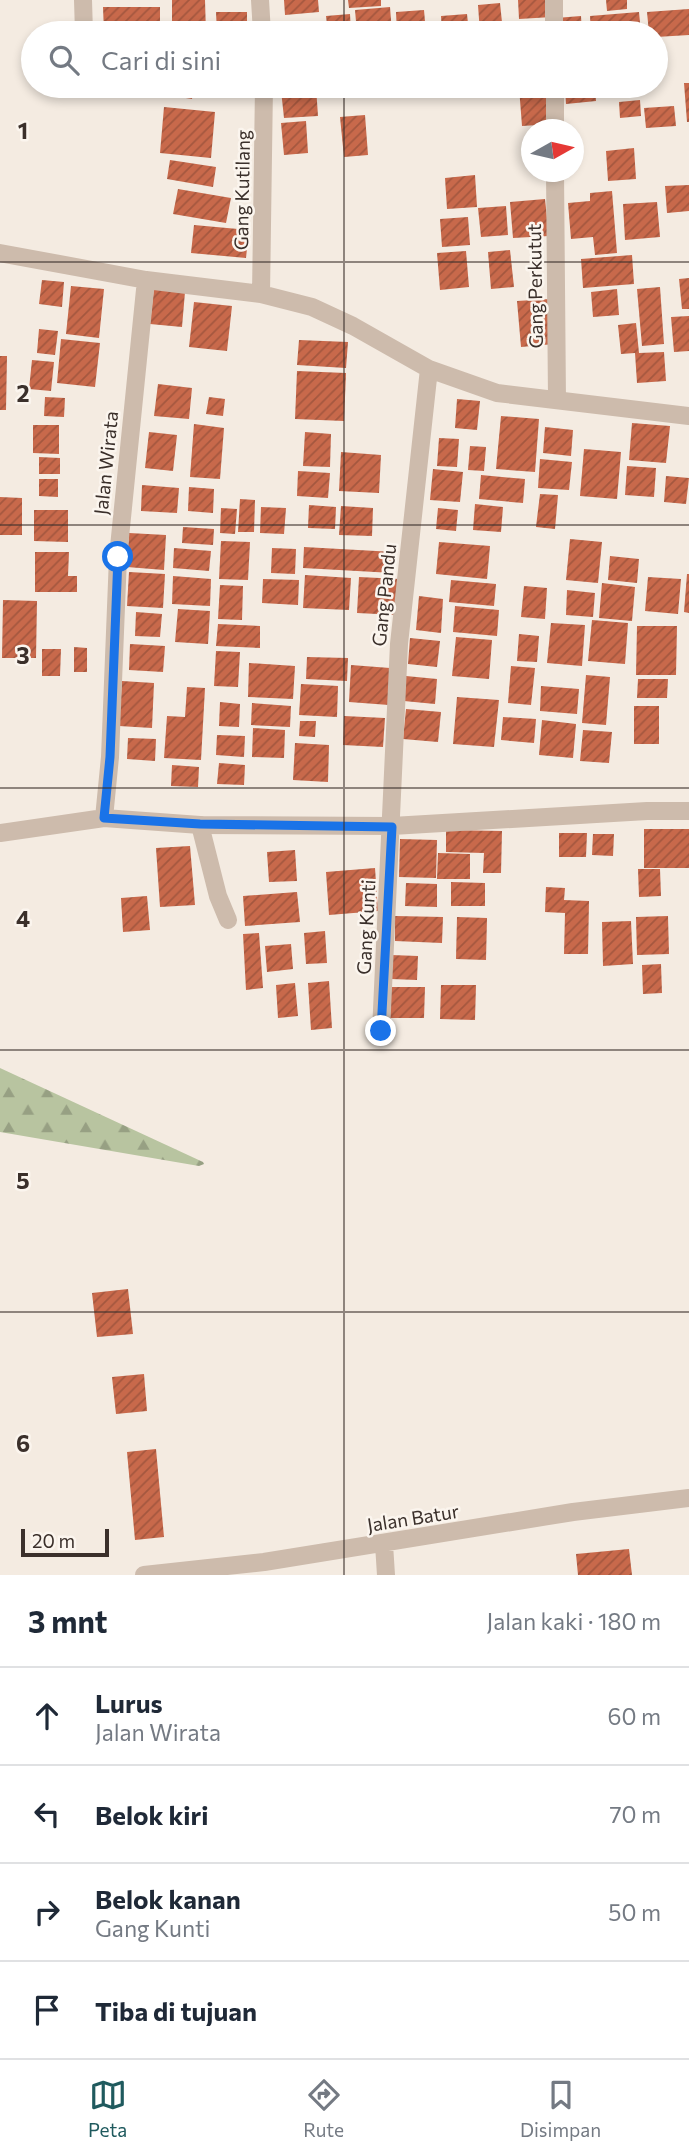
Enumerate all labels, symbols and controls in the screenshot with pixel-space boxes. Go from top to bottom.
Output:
search box [21,21,668,98]
icon: search [45,41,83,79]
text: Cari di sini [101,44,221,75]
text: 1 [18,116,28,144]
north arrow [521,119,584,182]
street label: Gang Kutilang [229,130,254,250]
street label: Gang Perkutut [522,223,547,349]
text: 2 [16,379,30,407]
street label: Jalan Wirata [89,410,122,516]
route start [102,541,133,572]
street label: Gang Pandu [367,543,400,647]
text: 3 [16,641,30,669]
street label: Gang Kunti [352,879,379,975]
text: 4 [16,904,30,932]
route end [365,1015,396,1046]
text: 5 [16,1166,30,1194]
text: 6 [16,1429,30,1457]
street label: Jalan Batur [365,1499,461,1536]
scale bar [21,1526,108,1558]
text: 20 m [32,1529,75,1552]
text: 3 mnt [28,1602,107,1639]
text: Jalan kaki · 180 m [486,1607,661,1635]
text: Lurus [95,1687,163,1718]
icon: ahead [28,1697,66,1735]
text: 60 m [608,1702,661,1730]
text: Jalan Wirata [95,1718,221,1746]
icon: left [28,1795,66,1833]
text: Belok kiri [95,1799,209,1830]
text: 70 m [609,1800,661,1828]
text: Belok kanan [95,1883,241,1914]
icon: right [28,1893,66,1931]
text: 50 m [608,1898,661,1926]
text: Gang Kunti [95,1914,210,1942]
icon: arrive [28,1991,66,2029]
text: Tiba di tujuan [95,1995,257,2026]
tab: Peta [88,2076,127,2141]
tab: Rute [303,2076,344,2141]
tab: Disimpan [520,2076,601,2141]

